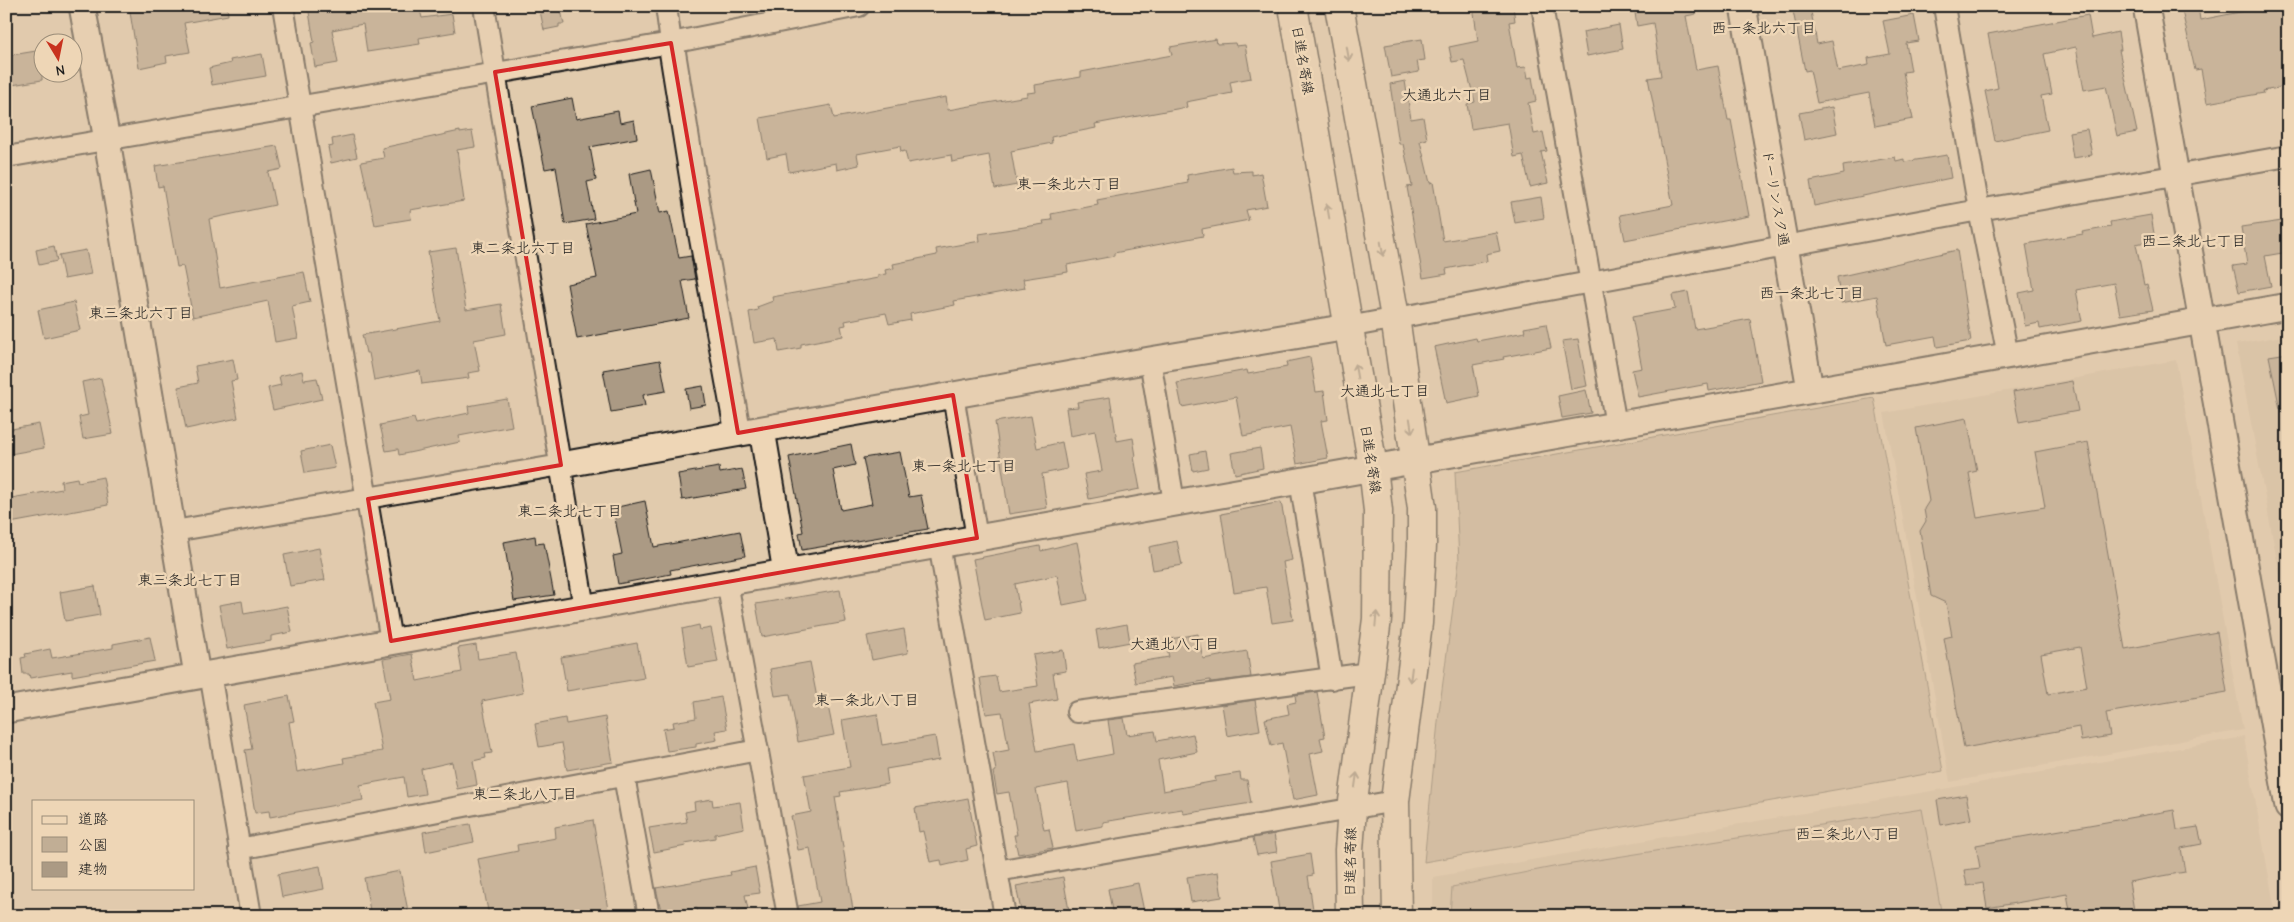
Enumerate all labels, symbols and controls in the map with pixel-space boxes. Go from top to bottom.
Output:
district label: 西一条北六丁目 [1711,19,1817,37]
street label: 日進名寄線 [1288,24,1317,96]
north arrow [32,32,82,82]
one-way arrow [1343,46,1353,62]
text: N [54,61,66,79]
district label: 大通北六丁目 [1402,86,1492,104]
street label: ドーリンスク通 [1759,148,1792,248]
district label: 東一条北六丁目 [1016,175,1122,193]
one-way arrow [1323,203,1333,219]
district label: 西二条北七丁目 [2141,232,2247,250]
district label: 東二条北六丁目 [470,239,576,257]
one-way arrow [1378,240,1388,256]
district label: 西一条北七丁目 [1759,284,1865,302]
district label: 東三条北六丁目 [88,304,194,322]
one-way arrow [1351,363,1361,379]
district label: 大通北七丁目 [1340,382,1430,400]
one-way arrow [1406,418,1416,434]
street label: 日進名寄線 [1357,423,1384,495]
district label: 東一条北七丁目 [911,457,1017,475]
district label: 東二条北七丁目 [517,502,623,520]
district label: 東三条北七丁目 [137,571,243,589]
one-way arrow [1372,611,1381,627]
district label: 大通北八丁目 [1130,635,1220,653]
one-way arrow [1406,667,1416,683]
district label: 東一条北八丁目 [814,691,920,709]
one-way arrow [1351,772,1361,788]
district label: 東二条北八丁目 [472,785,578,803]
legend [32,800,195,890]
text: 道路 [78,810,108,828]
district label: 西二条北八丁目 [1795,825,1901,843]
street label: 日進名寄線 [1341,827,1360,897]
text: 公園 [78,836,108,854]
text: 建物 [78,860,108,878]

